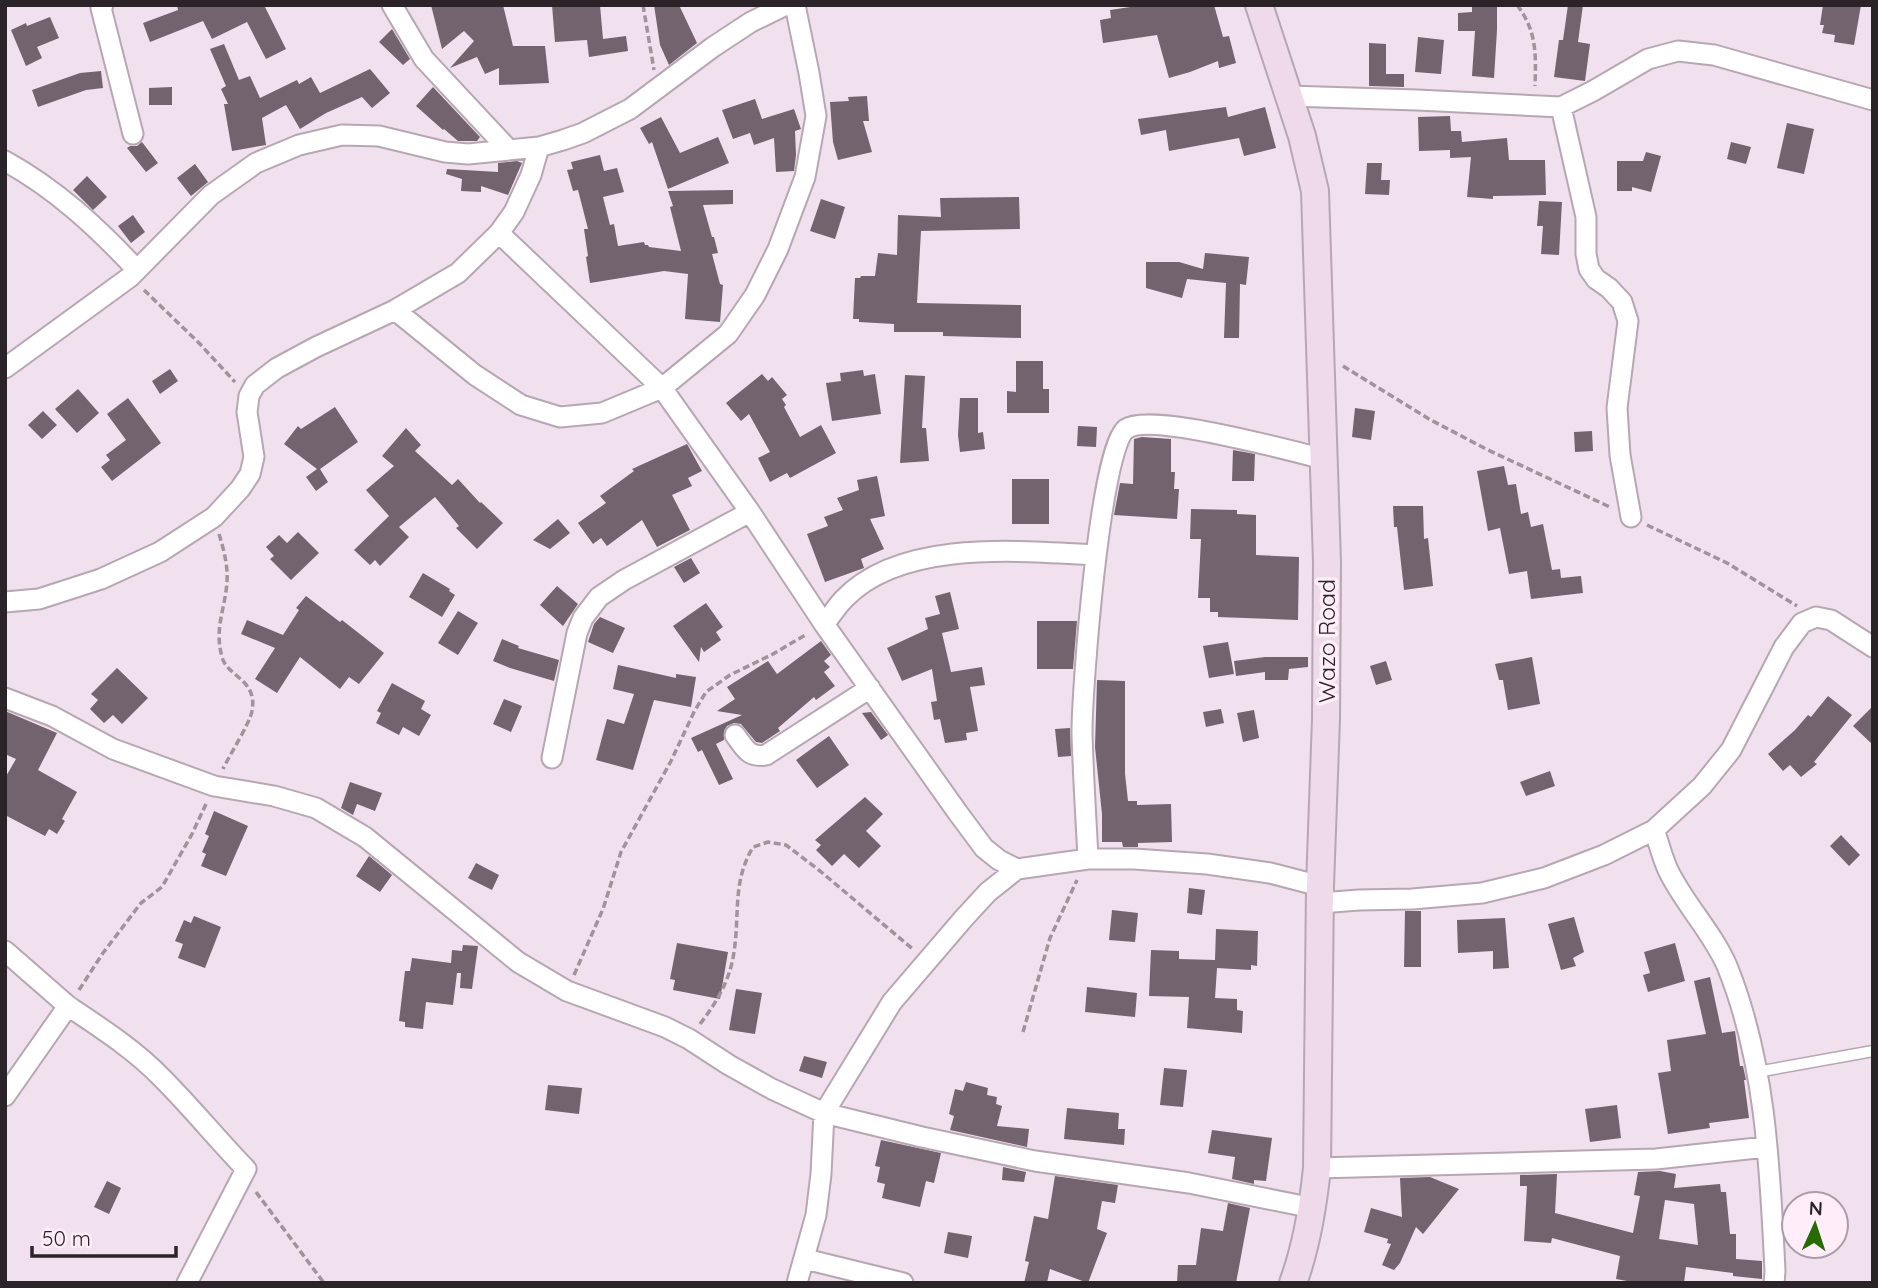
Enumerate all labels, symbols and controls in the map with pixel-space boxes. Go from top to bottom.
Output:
street label: Wazo Road [1312,579,1341,703]
north arrow [1780,1190,1850,1260]
text: N [1808,1196,1823,1220]
scale bar [32,1214,175,1258]
text: 50 m [42,1225,91,1251]

